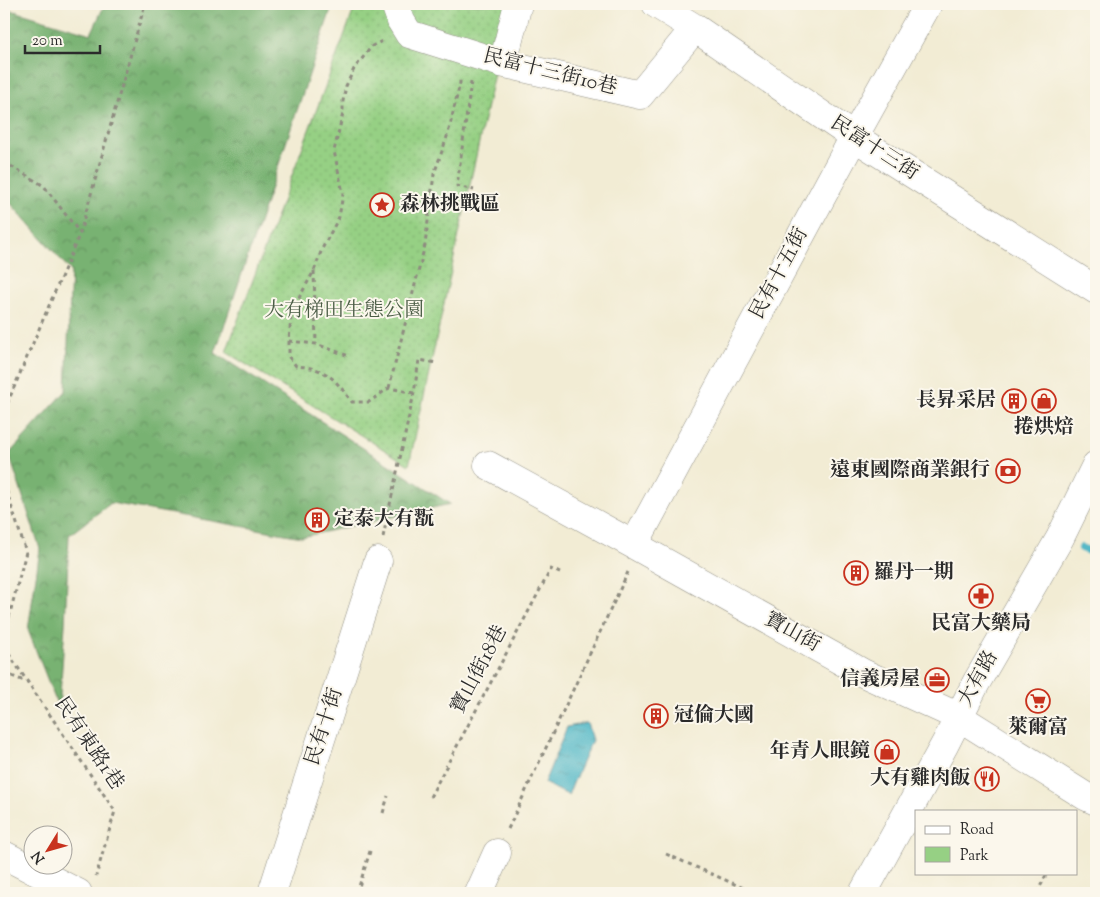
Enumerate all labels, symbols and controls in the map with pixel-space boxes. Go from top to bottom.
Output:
scale bar [25,22,100,54]
text: 20 m [32,31,63,52]
street label: 民富十三街10巷 [480,42,620,104]
street label: 民富十三街 [824,110,924,188]
place label: 森林挑戰區 [400,191,500,220]
place icon: 森林挑戰區 [369,192,395,218]
street label: 民有十五街 [744,223,816,325]
park label: 大有梯田生態公園 [264,297,424,326]
place label: 長昇采居 [916,387,996,416]
building icon: 長昇采居 [1001,388,1027,414]
shop icon: 捲烘焙 [1031,388,1057,414]
place label: 捲烘焙 [1014,414,1074,443]
place label: 遠東國際商業銀行 [830,457,990,486]
bank icon: 遠東國際商業銀行 [995,458,1021,484]
place label: 定泰大有翫 [334,506,434,535]
building icon: 定泰大有翫 [304,507,330,533]
place label: 羅丹一期 [874,559,954,588]
building icon: 羅丹一期 [843,560,869,586]
pharmacy icon: 民富大藥局 [968,583,994,609]
street label: 寶山街 [759,606,825,660]
place label: 民富大藥局 [931,610,1031,639]
street label: 寶山街18巷 [444,620,516,720]
street label: 大有路 [952,646,1006,712]
place label: 信義房屋 [840,666,920,695]
office icon: 信義房屋 [924,667,950,693]
street label: 民有十街 [299,684,351,770]
supermarket icon: 萊爾富 [1025,688,1051,714]
street label: 民有東路1巷 [46,692,130,796]
place label: 冠倫大國 [674,702,754,731]
building icon: 冠倫大國 [643,703,669,729]
place label: 萊爾富 [1008,714,1068,743]
place label: 年青人眼鏡 [770,738,870,767]
shop icon: 年青人眼鏡 [874,739,900,765]
place label: 大有雞肉飯 [870,765,970,794]
restaurant icon: 大有雞肉飯 [974,766,1000,792]
legend [915,810,1078,874]
text: Road [960,820,994,841]
north arrow [22,824,72,874]
text: N [28,846,51,867]
text: Park [960,846,989,867]

